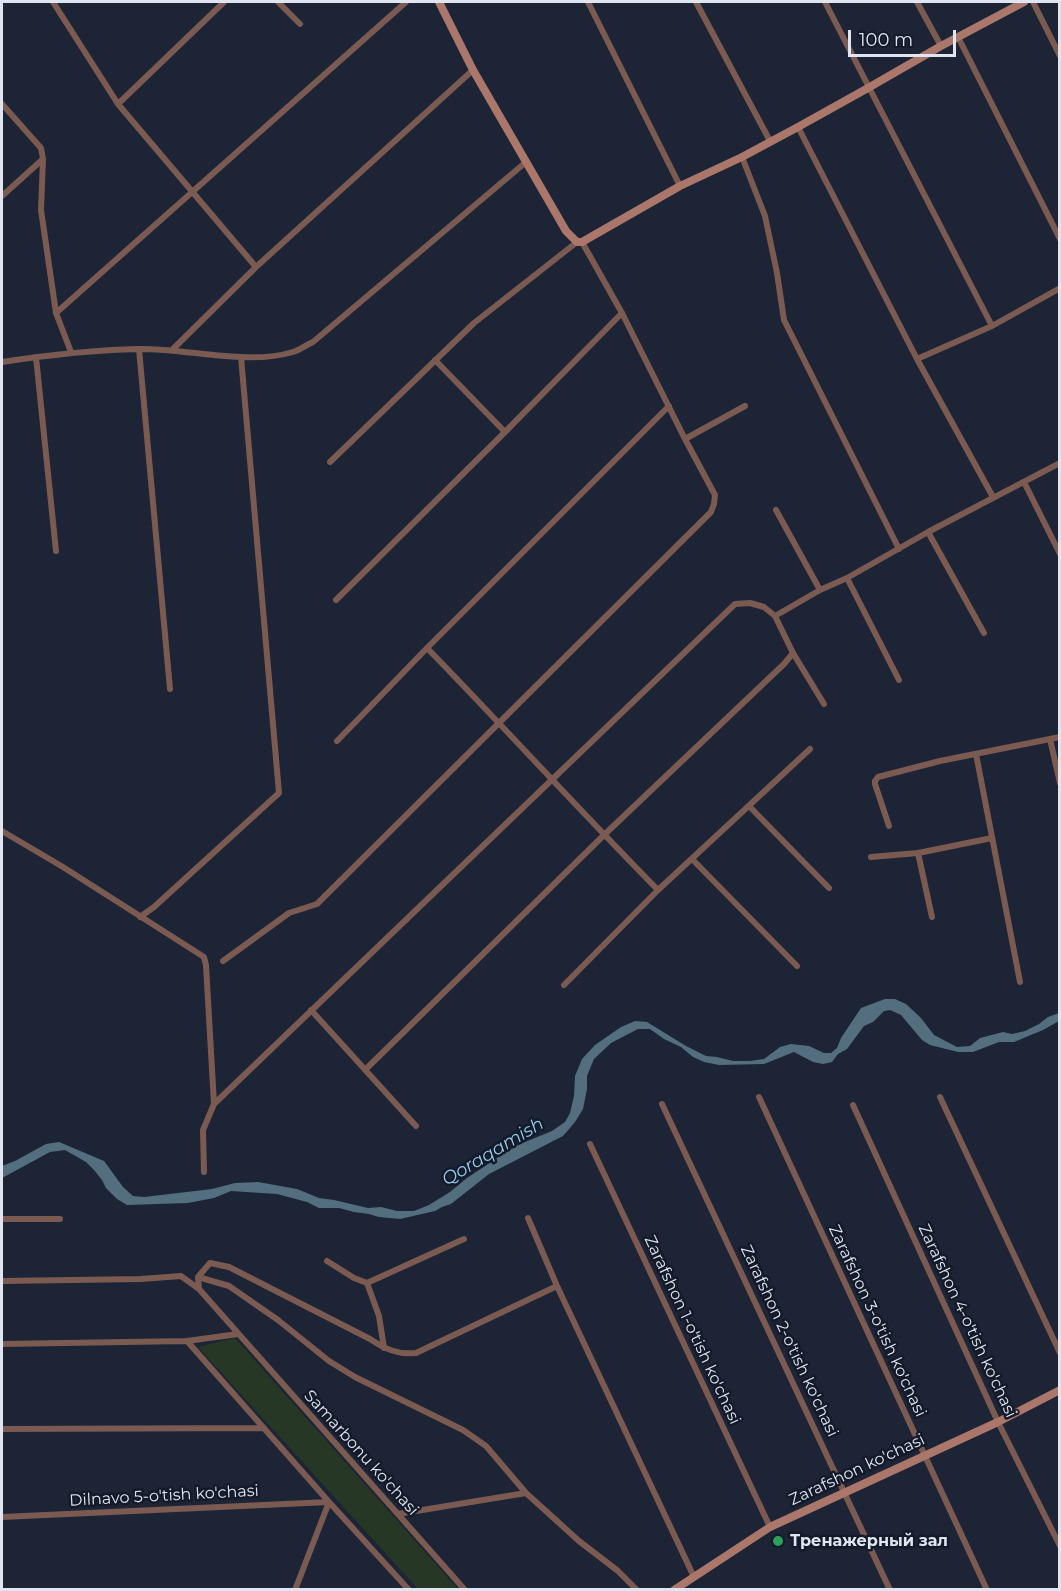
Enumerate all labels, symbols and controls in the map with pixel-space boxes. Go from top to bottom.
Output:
scale bar [851,18,959,56]
text: 100 m [859,29,913,51]
water label: Qoraqamish [438,1113,548,1191]
street label: Zarafshon 4-o'tish ko'chasi [914,1221,1020,1421]
street label: Zarafshon 3-o'tish ko'chasi [824,1222,930,1420]
street label: Zarafshon 1-o'tish ko'chasi [640,1233,744,1427]
street label: Zarafshon 2-o'tish ko'chasi [736,1242,842,1440]
street label: Samarbonu ko'chasi [300,1386,422,1520]
street label: Zarafshon ko'chasi [786,1430,928,1510]
street label: Dilnavo 5-o'tish ko'chasi [69,1481,259,1511]
place label: Тренажерный зал [790,1531,948,1551]
marker: Тренажерный зал [771,1534,785,1548]

